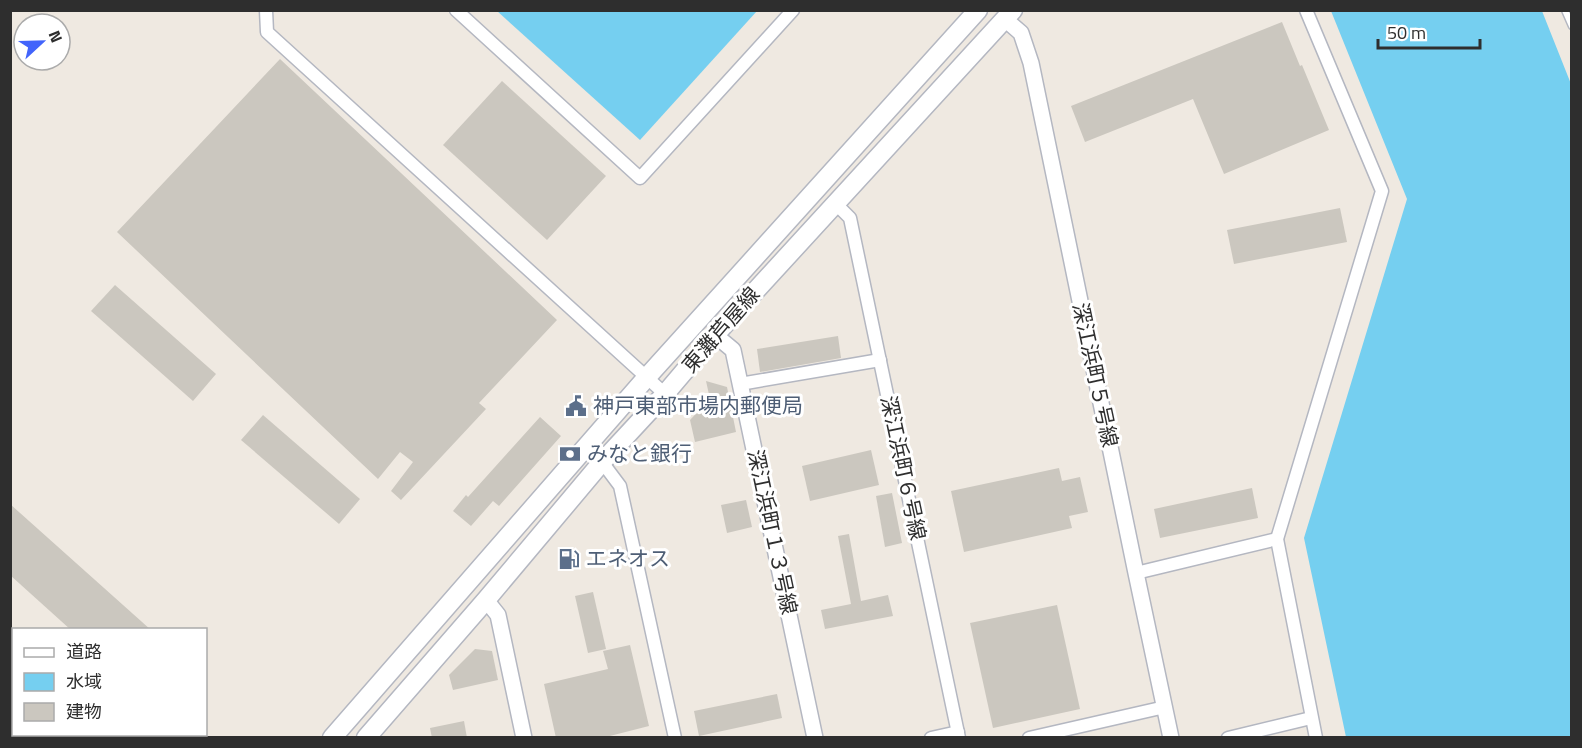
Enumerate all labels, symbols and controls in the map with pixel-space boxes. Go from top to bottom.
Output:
north arrow [12,12,72,72]
scale bar [1378,12,1480,50]
text: 50 m [1387,19,1426,46]
text: N [43,27,69,46]
street label: 東灘芦屋線 [674,279,767,379]
street label: 深江浜町５号線 [1065,300,1127,450]
place label: 神戸東部市場内郵便局 [593,389,803,421]
street label: 深江浜町６号線 [873,393,935,543]
public building icon: 神戸東部市場内郵便局 [564,394,588,418]
place label: みなと銀行 [587,437,692,469]
bank icon: みなと銀行 [558,442,582,466]
street label: 深江浜町１３号線 [740,446,806,617]
place label: エネオス [586,542,670,574]
fuel station icon: エネオス [557,547,581,571]
legend [12,628,207,736]
text: 道路 [66,638,102,665]
text: 水域 [66,668,102,695]
text: 建物 [66,698,102,725]

